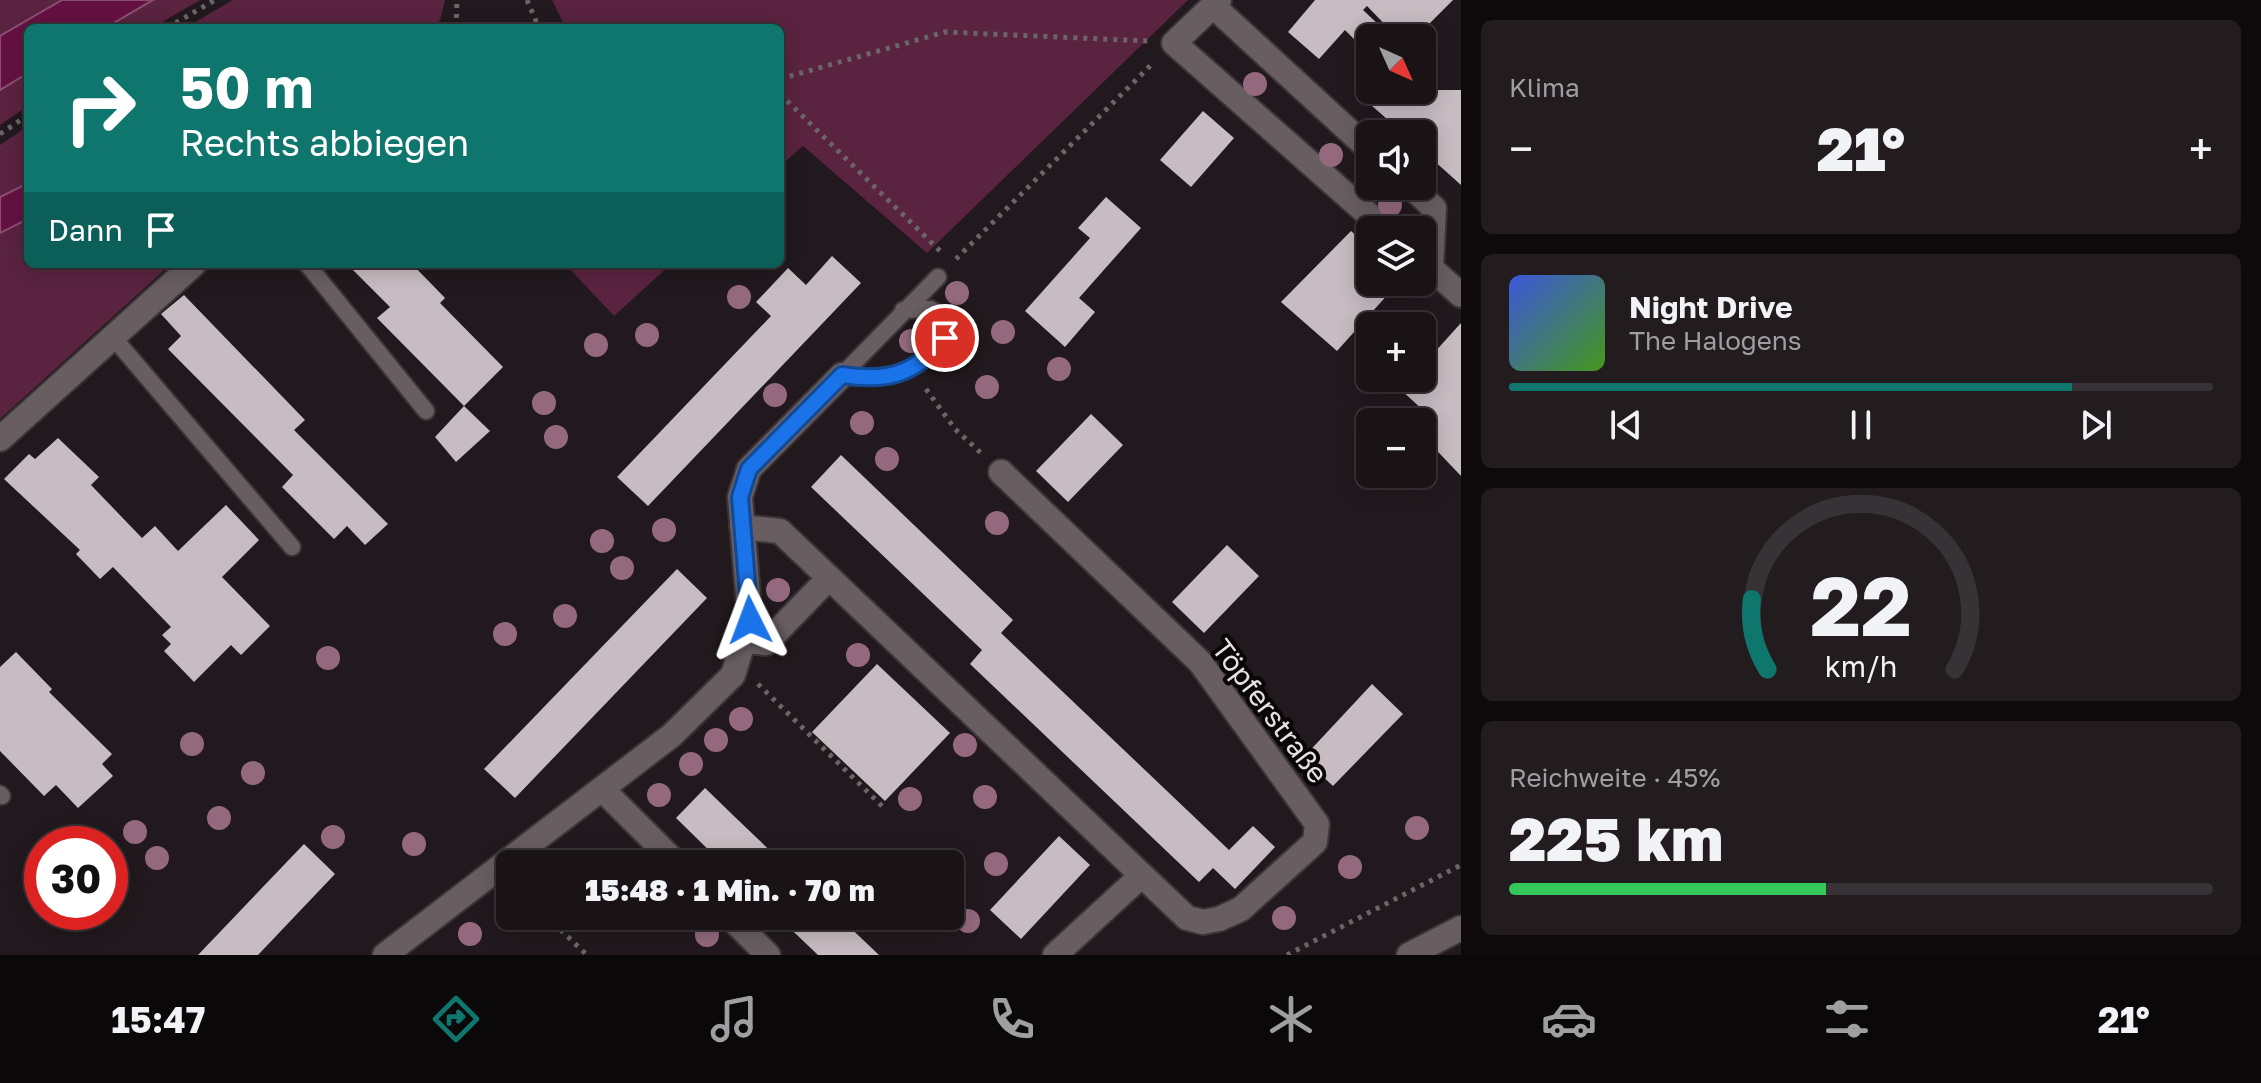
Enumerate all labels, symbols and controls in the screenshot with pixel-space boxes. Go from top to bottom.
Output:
north arrow [1356,24,1436,104]
map controls [1356,24,1436,488]
text: 50 m [180,53,314,120]
icon: right [48,56,152,160]
text: Klima [1509,72,1580,103]
text: 21° [1817,112,1905,184]
button: sound [1356,120,1436,200]
text: Rechts abbiegen [180,121,469,164]
text: − [1509,122,1533,175]
text: + [2189,122,2213,175]
icon: arrive [139,208,183,252]
text: Dann [48,212,123,248]
button: layers [1356,216,1436,296]
text: Night Drive [1629,289,1793,325]
pin [911,304,979,372]
button: + [1356,312,1436,392]
icon: arrive [923,316,967,360]
text: The Halogens [1629,325,1802,356]
icon: previous [1604,403,1648,447]
icon: pause [1839,403,1883,447]
icon: next [2074,403,2118,447]
button: − [1356,408,1436,488]
text: 22 [1810,554,1912,654]
position arrow [708,578,792,662]
street label: Töpferstraße [1206,632,1335,789]
text: km/h [1825,650,1897,684]
text: Reichweite · 45% [1509,762,1720,793]
text: 225 km [1509,802,1723,874]
speed limit sign: 30 [24,826,128,930]
text: 15:48 · 1 Min. · 70 m [585,872,875,908]
icon: directions [428,991,484,1047]
icon: music [706,991,762,1047]
icon: phone [984,991,1040,1047]
icon: climate [1263,991,1319,1047]
icon: car [1541,991,1597,1047]
icon: filters [1819,991,1875,1047]
text: 15:47 [111,998,205,1041]
text: 21° [2098,998,2150,1041]

